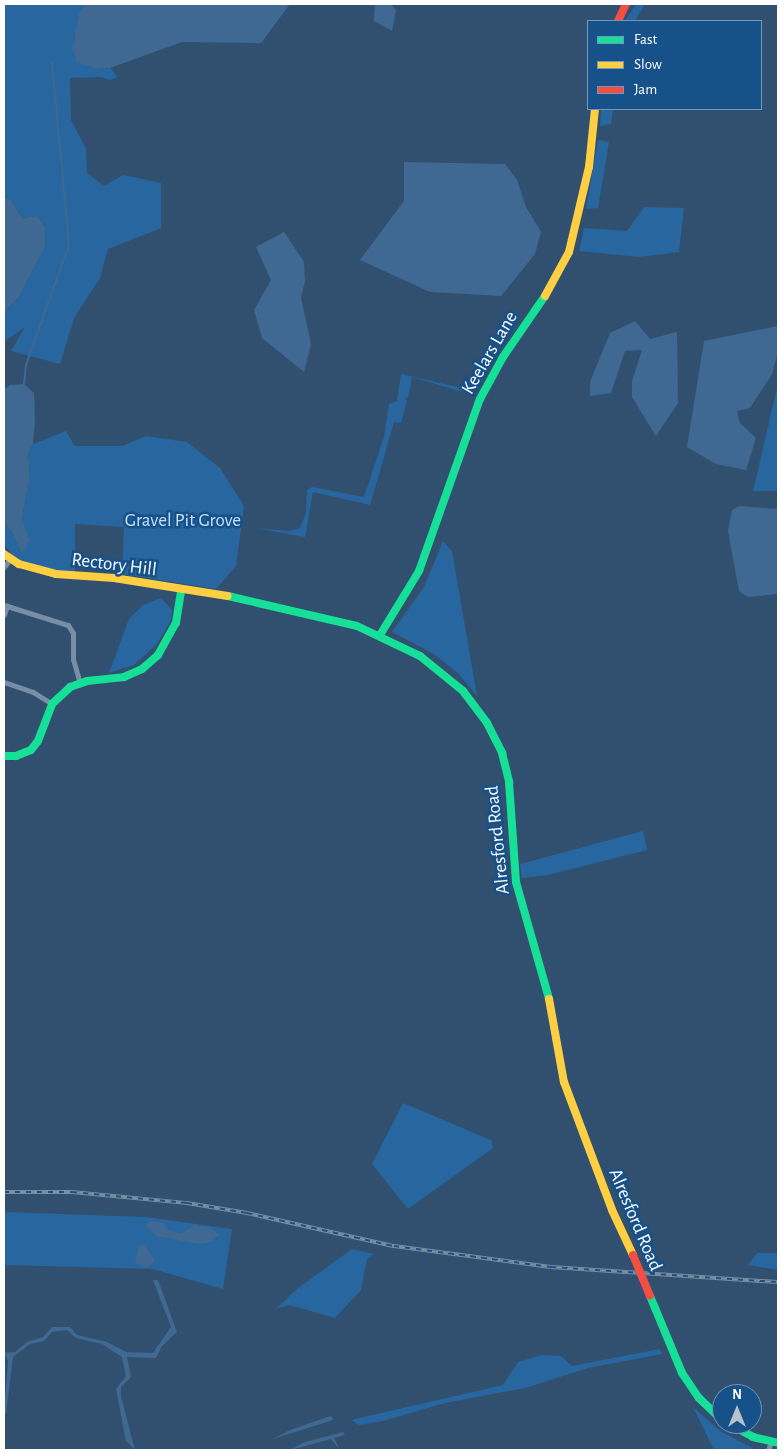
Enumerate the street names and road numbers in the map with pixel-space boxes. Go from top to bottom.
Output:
street label: Keelars Lane [457,307,523,399]
street label: Rectory Hill [70,548,158,582]
street label: Alresford Road [481,785,515,895]
street label: Alresford Road [603,1165,667,1275]

